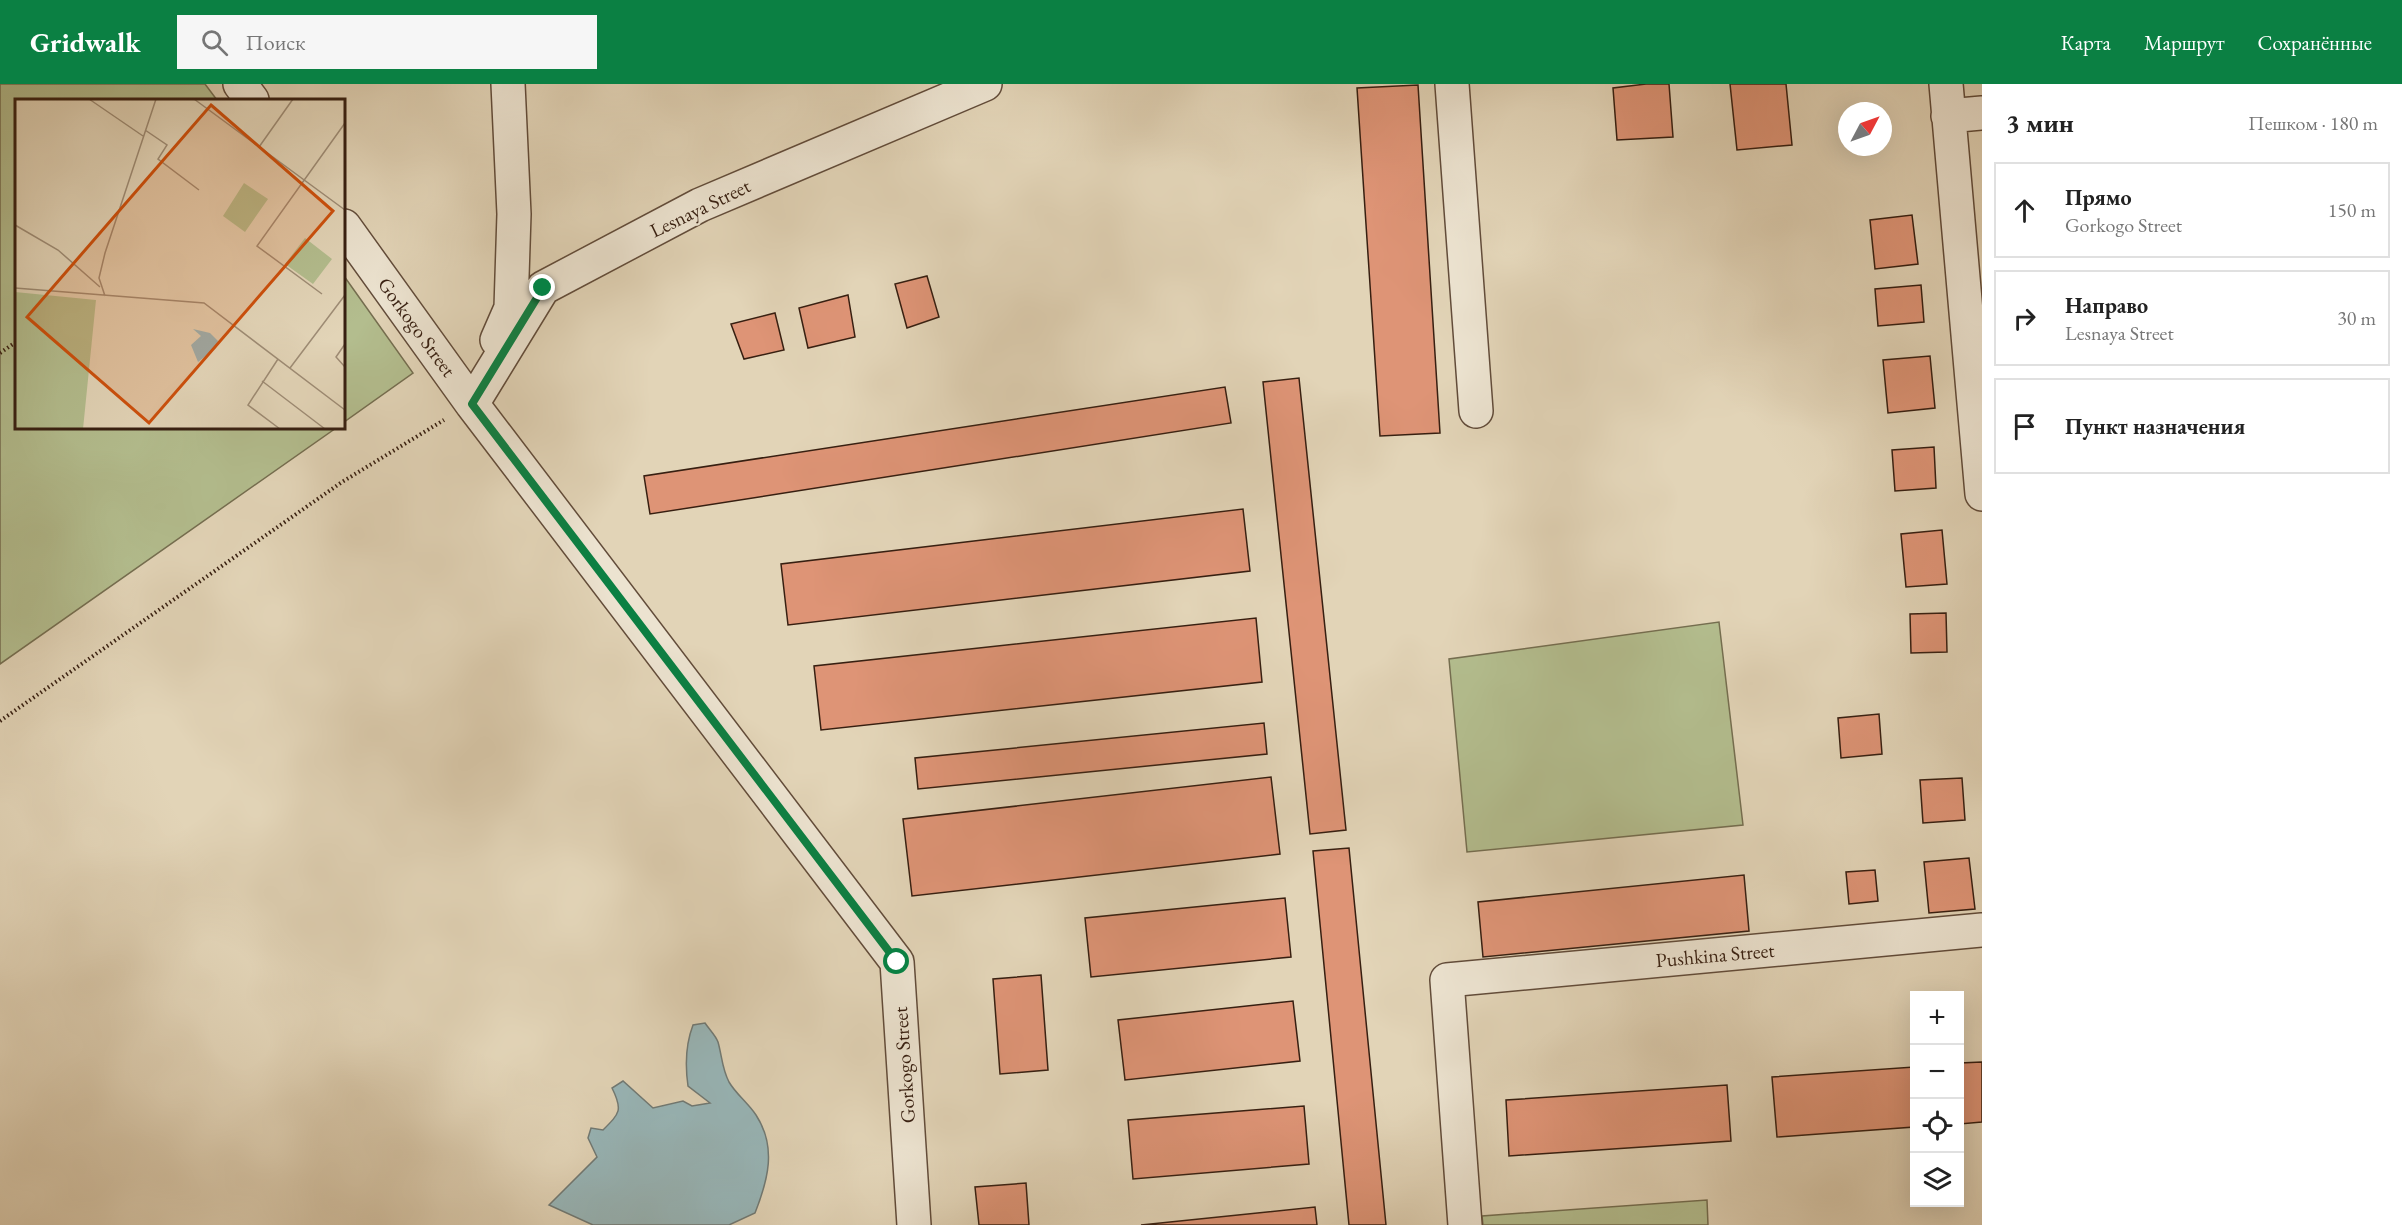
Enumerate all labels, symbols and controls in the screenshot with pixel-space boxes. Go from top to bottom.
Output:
search box [177,15,597,69]
text: Gridwalk [30,24,141,60]
icon: search [198,26,231,59]
text: Поиск [246,28,305,57]
text: Карта [2061,29,2111,56]
text: Маршрут [2144,29,2225,56]
text: Сохранённые [2258,29,2372,56]
inset map [15,99,345,429]
north arrow [1838,102,1892,156]
text: 3 мин [2006,106,2074,140]
text: Пешком · 180 m [2248,110,2378,136]
street label: Lesnaya Street [645,172,755,244]
text: Прямо [2065,183,2132,212]
icon: ahead [2008,194,2041,227]
text: 150 m [2328,197,2376,223]
text: Gorkogo Street [2065,212,2182,238]
street label: Gorkogo Street [372,272,462,383]
route end [529,274,555,300]
text: Направо [2065,291,2148,320]
icon: right [2008,302,2041,335]
text: 30 m [2337,305,2376,331]
text: Lesnaya Street [2065,320,2174,346]
icon: arrive [2008,410,2041,443]
text: Пункт назначения [2065,412,2245,441]
street label: Pushkina Street [1655,937,1776,973]
route start [883,948,909,974]
map controls [1910,991,1964,1207]
button: + [1910,991,1964,1045]
street label: Gorkogo Street [887,1005,921,1124]
button: − [1910,1045,1964,1099]
button: locate [1910,1099,1964,1153]
button: layers [1910,1153,1964,1207]

